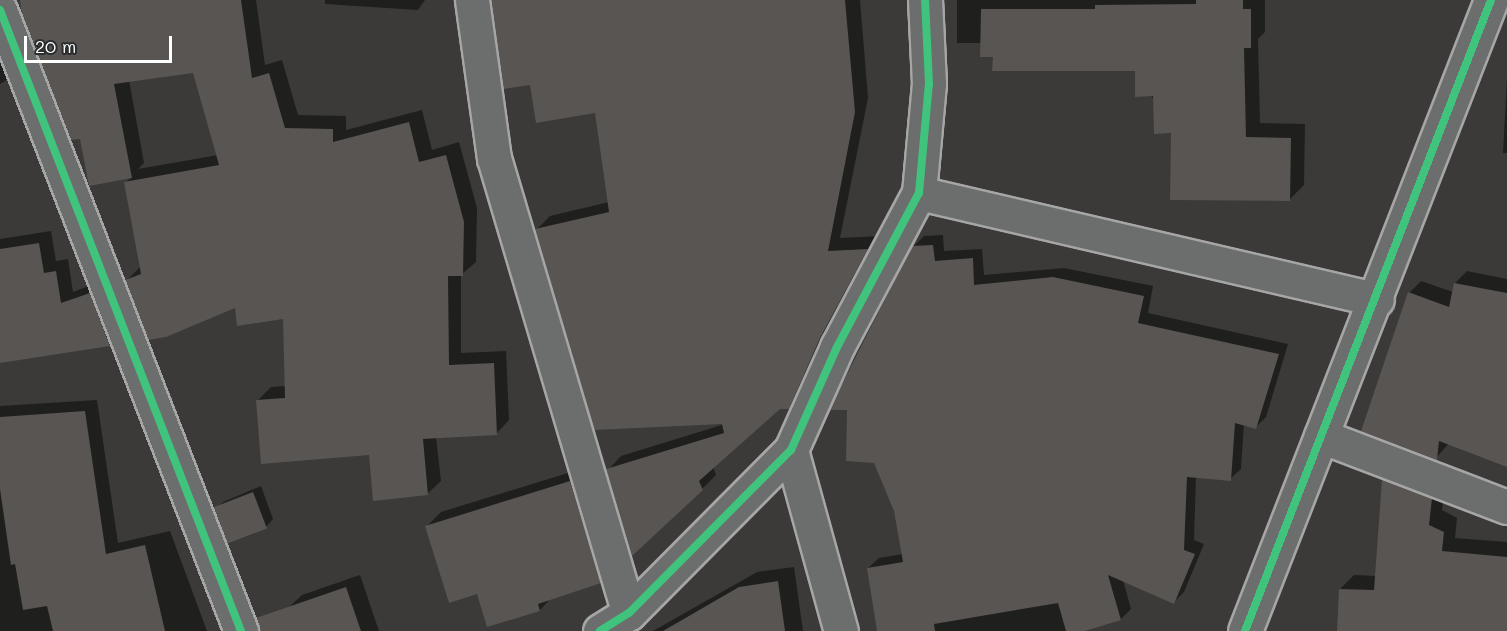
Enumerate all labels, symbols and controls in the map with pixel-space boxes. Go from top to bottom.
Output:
scale bar [27,24,176,62]
text: 20 m [35,34,76,58]

